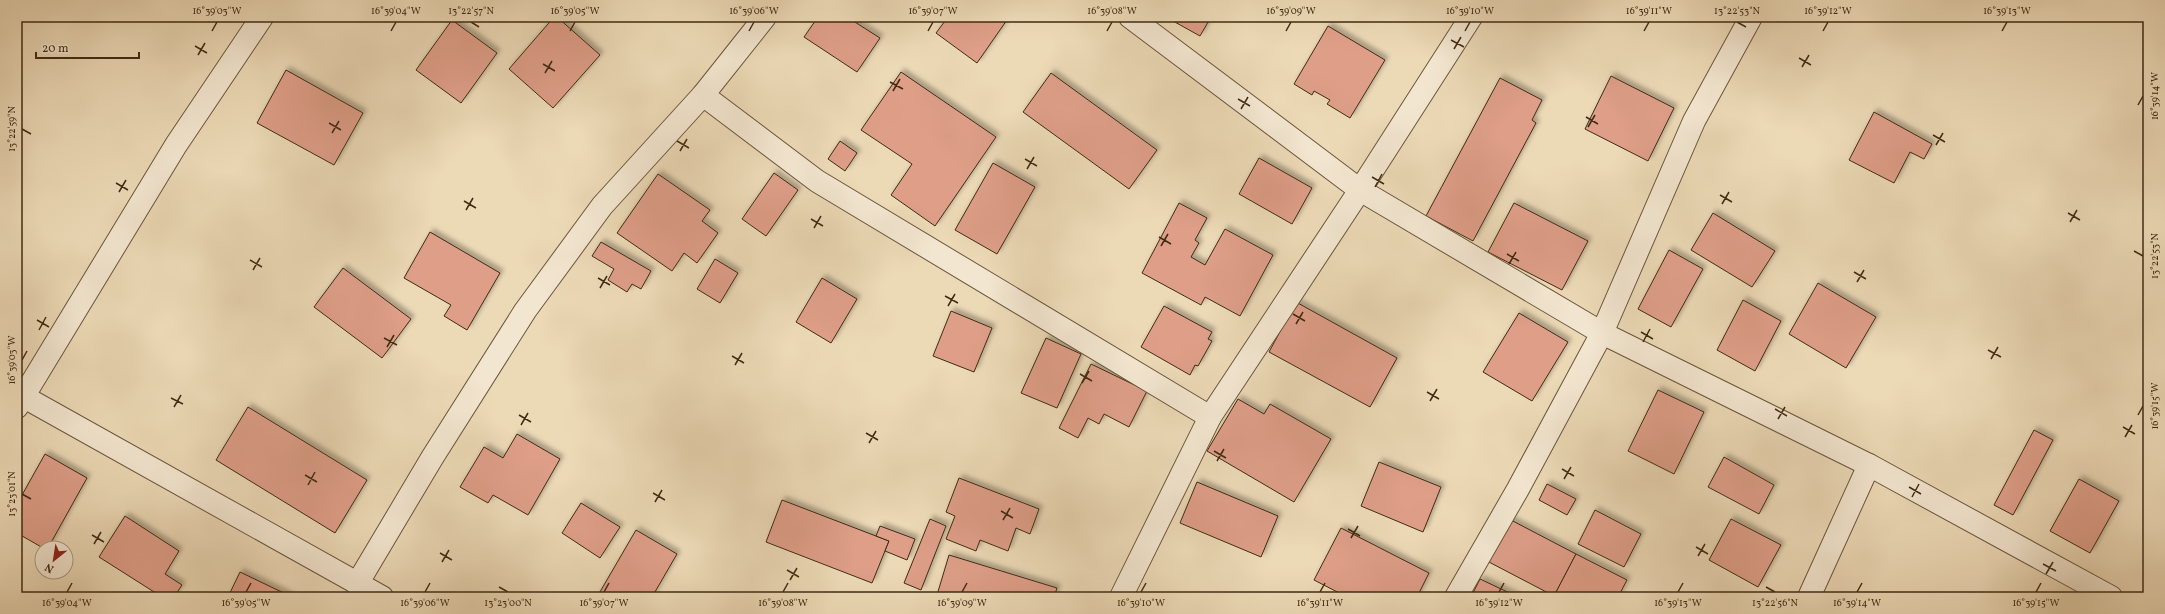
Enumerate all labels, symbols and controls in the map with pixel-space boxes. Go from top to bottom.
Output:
text: 16°39'03"W [192,4,242,18]
text: 16°39'04"W [371,4,421,18]
text: 13°22'57"N [448,4,494,18]
text: 16°39'05"W [550,4,600,18]
text: 16°39'06"W [729,4,779,18]
text: 16°39'07"W [908,4,958,18]
text: 16°39'08"W [1087,4,1137,18]
text: 16°39'09"W [1266,4,1316,18]
text: 16°39'10"W [1446,4,1494,18]
text: 16°39'11"W [1626,4,1672,18]
text: 13°22'53"N [1714,4,1761,18]
text: 16°39'12"W [1804,4,1852,18]
text: 16°39'13"W [1983,4,2031,18]
scale bar [36,34,139,60]
text: 20 m [42,41,69,57]
text: 16°39'14"W [2148,72,2162,120]
text: 13°22'59"N [5,106,19,152]
text: 13°22'53"N [2148,232,2162,279]
text: 16°39'03"W [5,335,19,385]
text: 16°39'15"W [2148,382,2162,430]
text: 13°23'01"N [5,471,19,517]
north arrow [34,540,74,580]
text: N [43,559,57,576]
text: 16°39'04"W [42,596,92,610]
text: 16°39'05"W [221,596,271,610]
text: 16°39'06"W [400,596,450,610]
text: 13°23'00"N [484,596,532,610]
text: 16°39'07"W [579,596,629,610]
text: 16°39'08"W [758,596,808,610]
text: 16°39'09"W [937,596,987,610]
text: 16°39'10"W [1117,596,1165,610]
text: 16°39'11"W [1297,596,1343,610]
text: 16°39'12"W [1475,596,1523,610]
text: 16°39'13"W [1654,596,1702,610]
text: 13°22'56"N [1752,596,1799,610]
text: 16°39'14"W [1833,596,1881,610]
text: 16°39'15"W [2012,596,2060,610]

